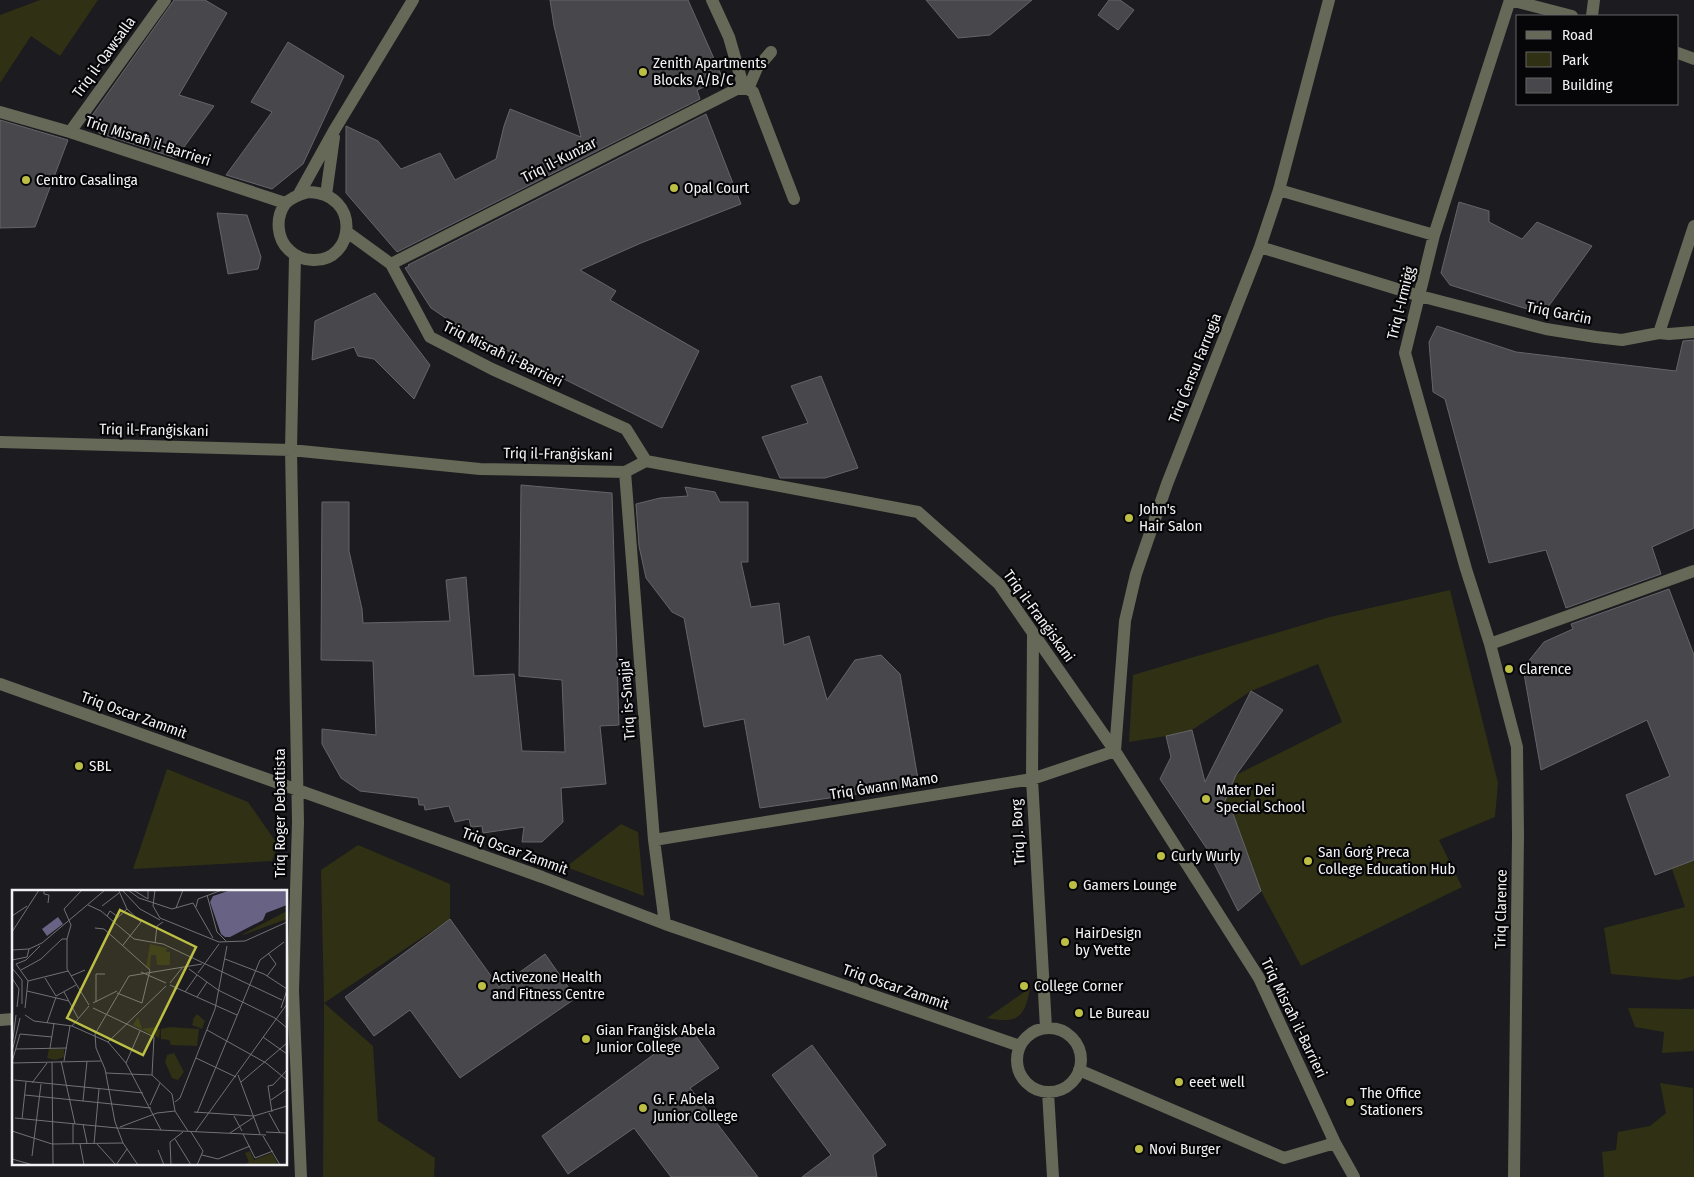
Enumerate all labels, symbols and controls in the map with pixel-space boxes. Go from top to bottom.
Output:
street label: Triq il-Qawsalla [69,13,139,101]
legend [1516,15,1679,105]
text: Road [1562,26,1593,44]
text: Park [1562,51,1589,69]
place label: Zenith Apartments Blocks A/B/C [653,54,767,89]
marker: Zenith Apartments Blocks A/B/C [637,66,649,78]
text: Building [1562,76,1613,94]
street label: Triq Misraħ il-Barrieri [83,112,213,170]
street label: Triq il-Kunżar [518,133,600,187]
place label: Centro Casalinga [36,171,138,189]
marker: Centro Casalinga [20,174,32,186]
place label: Opal Court [684,179,749,197]
marker: Opal Court [668,182,680,194]
street label: Triq l-Irmiġġ [1383,264,1419,342]
street label: Triq Garċin [1525,298,1593,328]
street label: Triq Ċensu Farrugia [1165,310,1225,426]
street label: Triq Misraħ il-Barrieri [440,317,566,391]
street label: Triq il-Franġiskani [99,420,209,440]
street label: Triq il-Franġiskani [503,444,613,464]
place label: John's Hair Salon [1139,500,1202,535]
marker: John's Hair Salon [1123,512,1135,524]
street label: Triq il-Franġiskani [1000,566,1078,666]
street label: Triq is-Snajja' [615,657,639,741]
place label: Clarence [1519,660,1571,678]
marker: Clarence [1503,663,1515,675]
street label: Triq Oscar Zammit [79,688,189,743]
street label: Triq Roger Debattista [271,748,289,878]
place label: SBL [89,757,112,775]
marker: SBL [73,760,85,772]
street label: Triq Ġwann Mamo [829,769,940,803]
place label: Mater Dei Special School [1216,781,1305,816]
marker: Mater Dei Special School [1200,793,1212,805]
street label: Triq J. Borg [1007,799,1029,865]
street label: Triq Oscar Zammit [460,824,570,879]
place label: San Ġorġ Preca College Education Hub [1318,843,1455,878]
place label: Curly Wurly [1171,847,1240,865]
marker: Curly Wurly [1155,850,1167,862]
marker: San Ġorġ Preca College Education Hub [1302,855,1314,867]
street label: Triq Clarence [1491,869,1511,949]
place label: Gamers Lounge [1083,876,1177,894]
marker: Gamers Lounge [1067,879,1079,891]
inset map [12,890,288,1164]
place label: HairDesign by Yvette [1075,924,1142,959]
marker: HairDesign by Yvette [1059,936,1071,948]
street label: Triq Misraħ il-Barrieri [1257,955,1331,1081]
street label: Triq Oscar Zammit [840,960,952,1014]
place label: Activezone Health and Fitness Centre [492,968,605,1003]
place label: College Corner [1034,977,1124,995]
marker: Activezone Health and Fitness Centre [476,980,488,992]
marker: College Corner [1018,980,1030,992]
place label: Le Bureau [1089,1004,1150,1022]
marker: Le Bureau [1073,1007,1085,1019]
place label: Gian Franġisk Abela Junior College [596,1021,716,1056]
marker: Gian Franġisk Abela Junior College [580,1033,592,1045]
place label: eeet well [1189,1073,1245,1091]
marker: eeet well [1173,1076,1185,1088]
place label: The Office Stationers [1360,1084,1423,1119]
place label: G. F. Abela Junior College [653,1090,738,1125]
marker: The Office Stationers [1344,1096,1356,1108]
marker: G. F. Abela Junior College [637,1102,649,1114]
place label: Novi Burger [1149,1140,1221,1158]
marker: Novi Burger [1133,1143,1145,1155]

